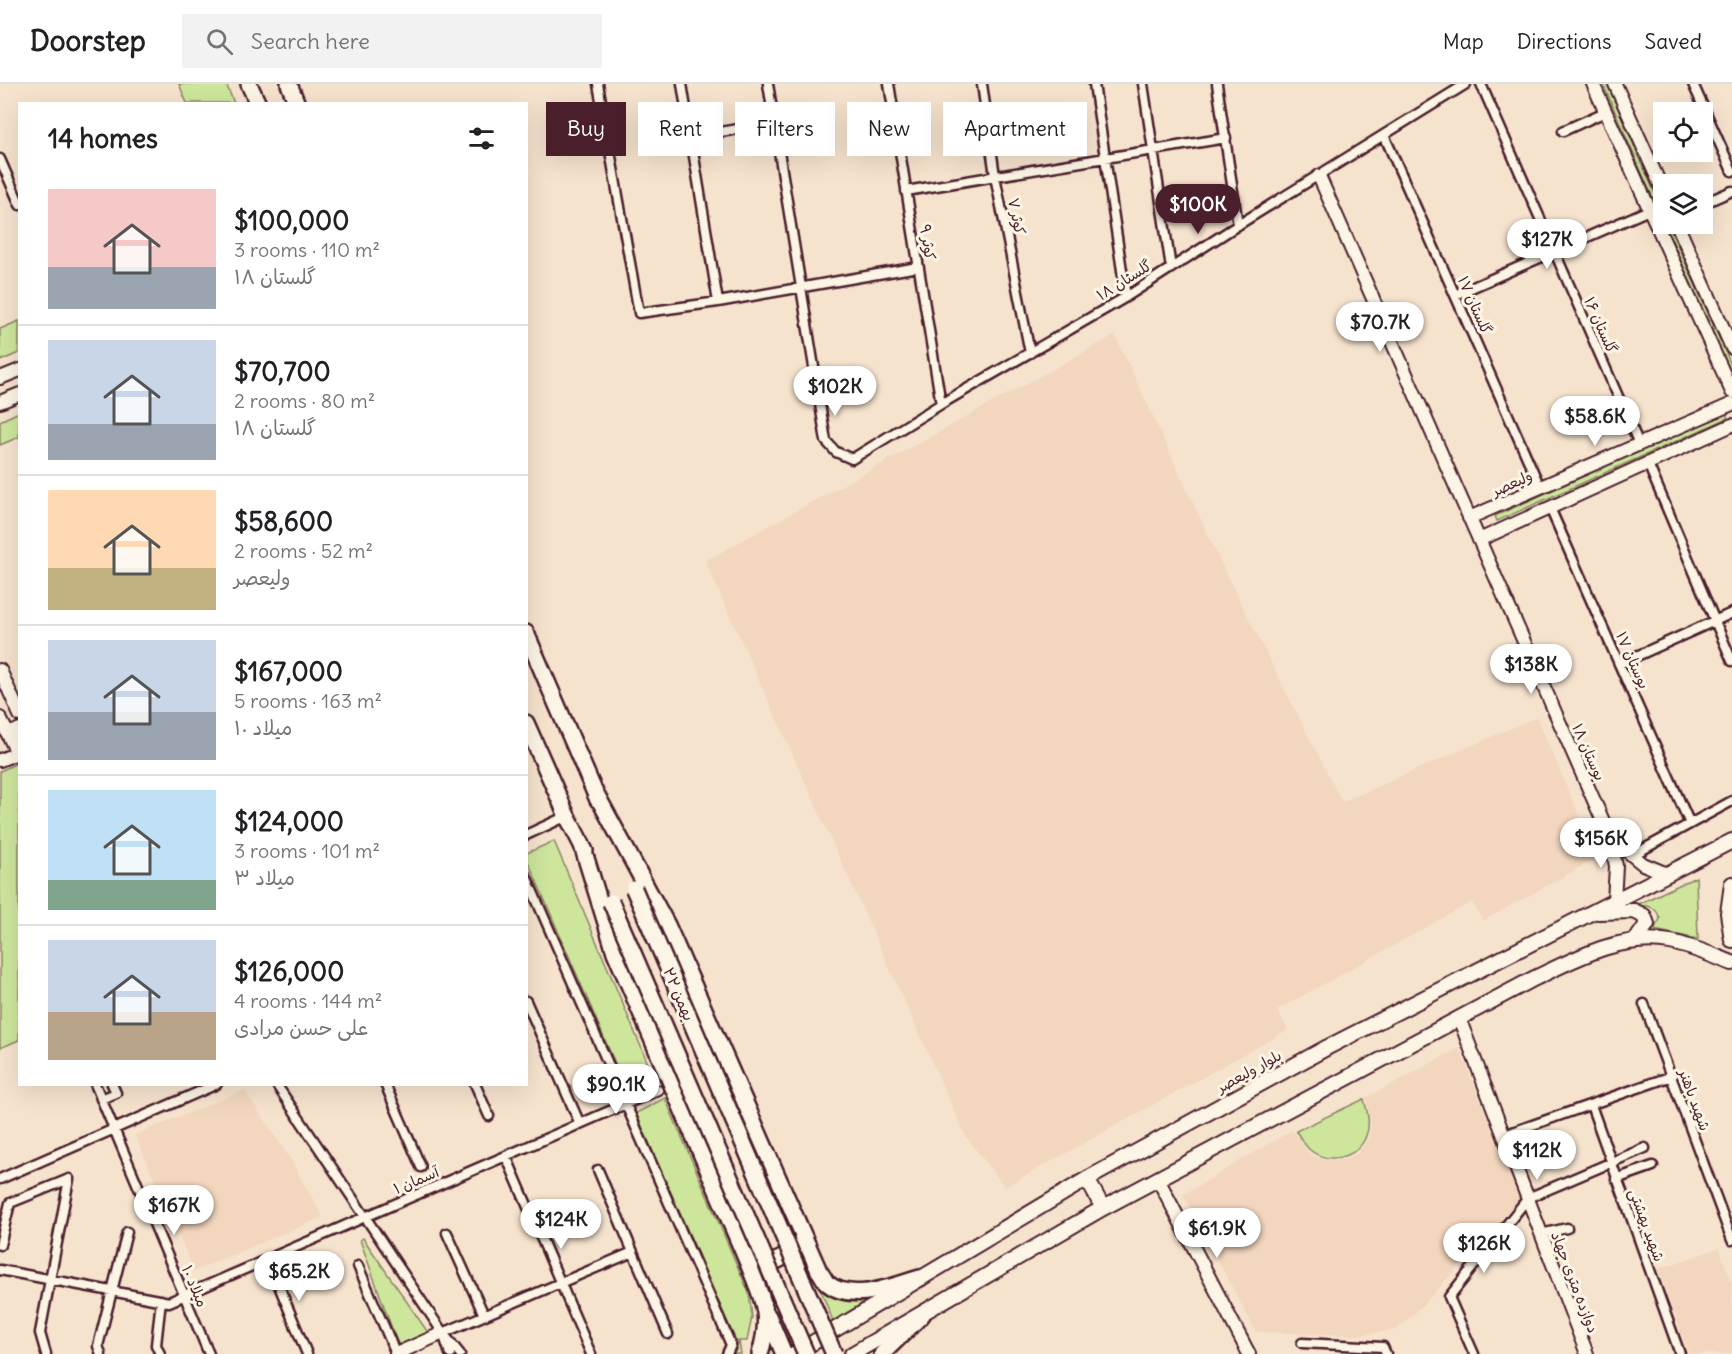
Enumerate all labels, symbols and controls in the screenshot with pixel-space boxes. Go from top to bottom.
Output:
search box [182,14,602,68]
text: Doorstep [30,23,146,59]
icon: search [203,25,236,58]
text: Search here [251,27,370,55]
text: Map [1443,28,1484,55]
text: Directions [1517,28,1611,55]
text: Saved [1644,28,1702,55]
chip: Buy [546,102,626,156]
chip: Rent [638,102,723,156]
chip: Filters [735,102,835,156]
chip: New [847,102,931,156]
chip: Apartment [943,102,1087,156]
map controls [1653,102,1713,234]
button: locate [1653,102,1713,162]
text: 14 homes [48,122,158,155]
icon: filters [465,122,498,155]
button: layers [1653,174,1713,234]
pin: $100K [1156,184,1240,235]
text: $100K [1169,191,1227,216]
street label: کوثر ۷ [1004,196,1030,236]
text: $100,000 [234,204,349,237]
icon: home [96,213,168,285]
pin: $127K [1505,219,1589,270]
street label: کوثر ۹ [916,223,940,261]
text: $127K [1521,226,1573,251]
text: 3 rooms · 110 m² [234,237,380,262]
street label: گلستان ۱۸ [1093,256,1155,304]
text: گلستان ۱۸ [234,264,316,289]
street label: گلستان ۱۷ [1454,273,1496,337]
street label: گلستان ۱۶ [1580,294,1622,356]
pin: $70.7K [1331,302,1429,353]
text: $70.7K [1350,309,1410,334]
text: $70,700 [234,355,331,388]
icon: home [96,364,168,436]
pin: $102K [793,366,877,417]
text: $102K [807,373,863,398]
text: 2 rooms · 80 m² [234,388,375,413]
pin: $58.6K [1546,396,1644,447]
text: $58.6K [1564,403,1626,428]
text: گلستان ۱۸ [234,415,316,440]
street label: ولیعصر [1487,466,1535,501]
text: $58,600 [234,505,333,538]
icon: home [96,514,168,586]
text: 2 rooms · 52 m² [234,538,373,563]
text: ولیعصر [234,565,290,590]
street label: بوستان ۱۷ [1612,628,1654,692]
pin: $138K [1489,644,1573,695]
text: $138K [1504,651,1558,676]
text: $167,000 [234,655,343,688]
icon: home [96,664,168,736]
text: 5 rooms · 163 m² [234,688,382,713]
text: میلاد ۱۰ [234,715,292,740]
street label: بوستان ۱۸ [1568,721,1610,783]
text: $124,000 [234,805,344,838]
icon: home [96,814,168,886]
pin: $156K [1559,818,1643,869]
text: $156K [1574,825,1628,850]
text: 3 rooms · 101 m² [234,838,380,863]
text: میلاد ۳ [234,865,295,890]
text: $126,000 [234,955,344,988]
icon: home [96,964,168,1036]
street label: ۲۲ بهمن [659,964,699,1024]
text: 4 rooms · 144 m² [234,988,382,1013]
text: علی حسن مرادی [234,1015,368,1040]
street label: بلوار ولیعصر [1212,1045,1285,1098]
pin: $90.1K [567,1064,665,1115]
street label: شهید باهنر [1674,1065,1715,1133]
text: $90.1K [586,1071,646,1096]
pin: $112K [1495,1130,1579,1181]
text: $112K [1512,1137,1562,1162]
street label: آسمان ۱ [390,1161,443,1198]
pin: $167K [132,1185,216,1236]
street label: شهید بهشتی [1624,1186,1669,1264]
text: $167K [148,1192,200,1217]
pin: $124K [519,1199,603,1250]
text: $124K [534,1206,588,1231]
pin: $61.9K [1168,1208,1266,1259]
text: $61.9K [1188,1215,1246,1240]
pin: $126K [1442,1223,1526,1274]
street label: دوازده متری جهاد [1547,1229,1603,1335]
text: $126K [1457,1230,1511,1255]
pin: $65.2K [250,1251,348,1302]
text: $65.2K [268,1258,330,1283]
street label: میلاد ۱۰ [178,1262,212,1310]

